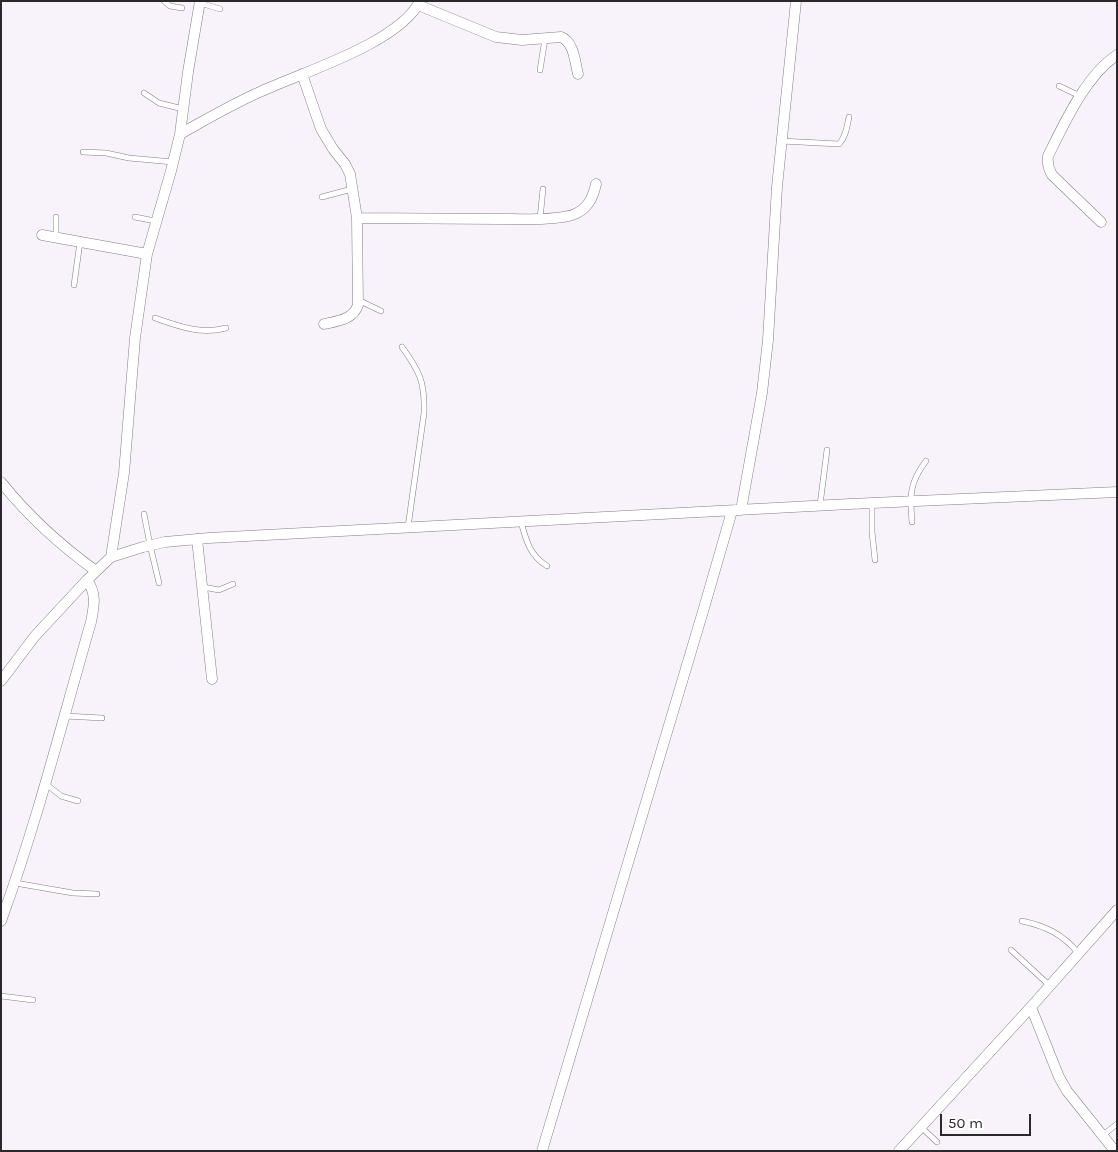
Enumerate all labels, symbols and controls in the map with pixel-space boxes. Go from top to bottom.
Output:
scale bar [943,1104,1034,1136]
text: 50 m [948,1114,983,1132]

